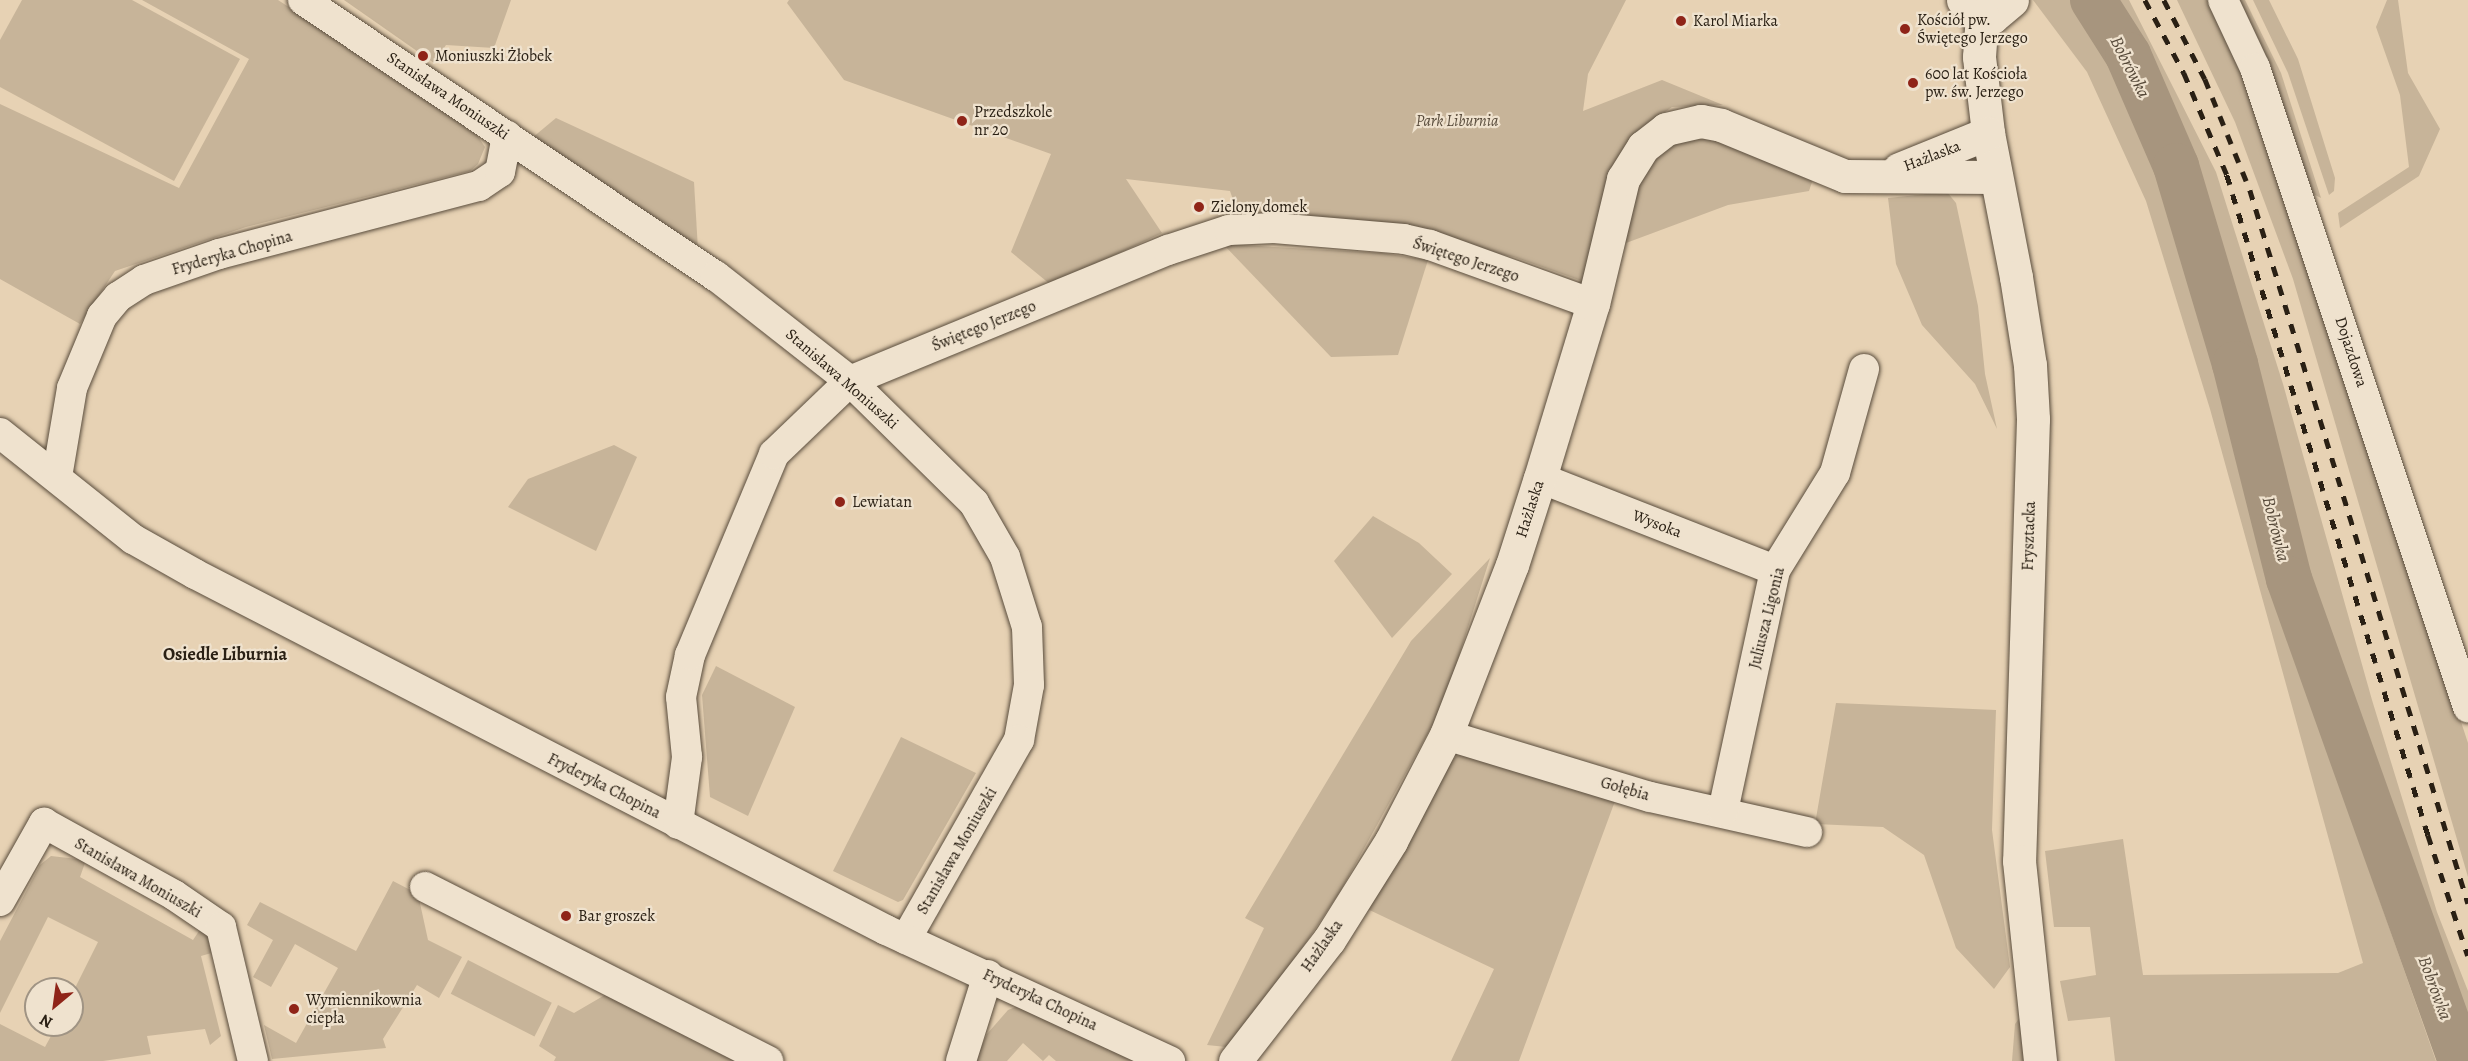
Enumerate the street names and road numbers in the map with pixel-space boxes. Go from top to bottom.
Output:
street label: Stanisława Moniuszki [383,48,513,144]
street label: Hażlaska [1901,136,1963,176]
street label: Fryderyka Chopina [170,227,294,279]
street label: Świętego Jerzego [1410,234,1522,286]
street label: Świętego Jerzego [929,296,1039,356]
street label: Dojazdowa [2331,314,2371,390]
street label: Stanisława Moniuszki [782,325,902,433]
street label: Hażlaska [1512,478,1548,540]
street label: Frysztacka [2018,501,2040,571]
street label: Wysoka [1630,506,1684,542]
street label: Juliusza Ligonia [1745,565,1789,671]
street label: Fryderyka Chopina [544,749,664,823]
street label: Gołębia [1598,773,1652,805]
street label: Stanisława Moniuszki [913,784,1001,918]
street label: Stanisława Moniuszki [71,834,205,922]
street label: Hażlaska [1297,916,1347,976]
street label: Fryderyka Chopina [980,965,1100,1035]

